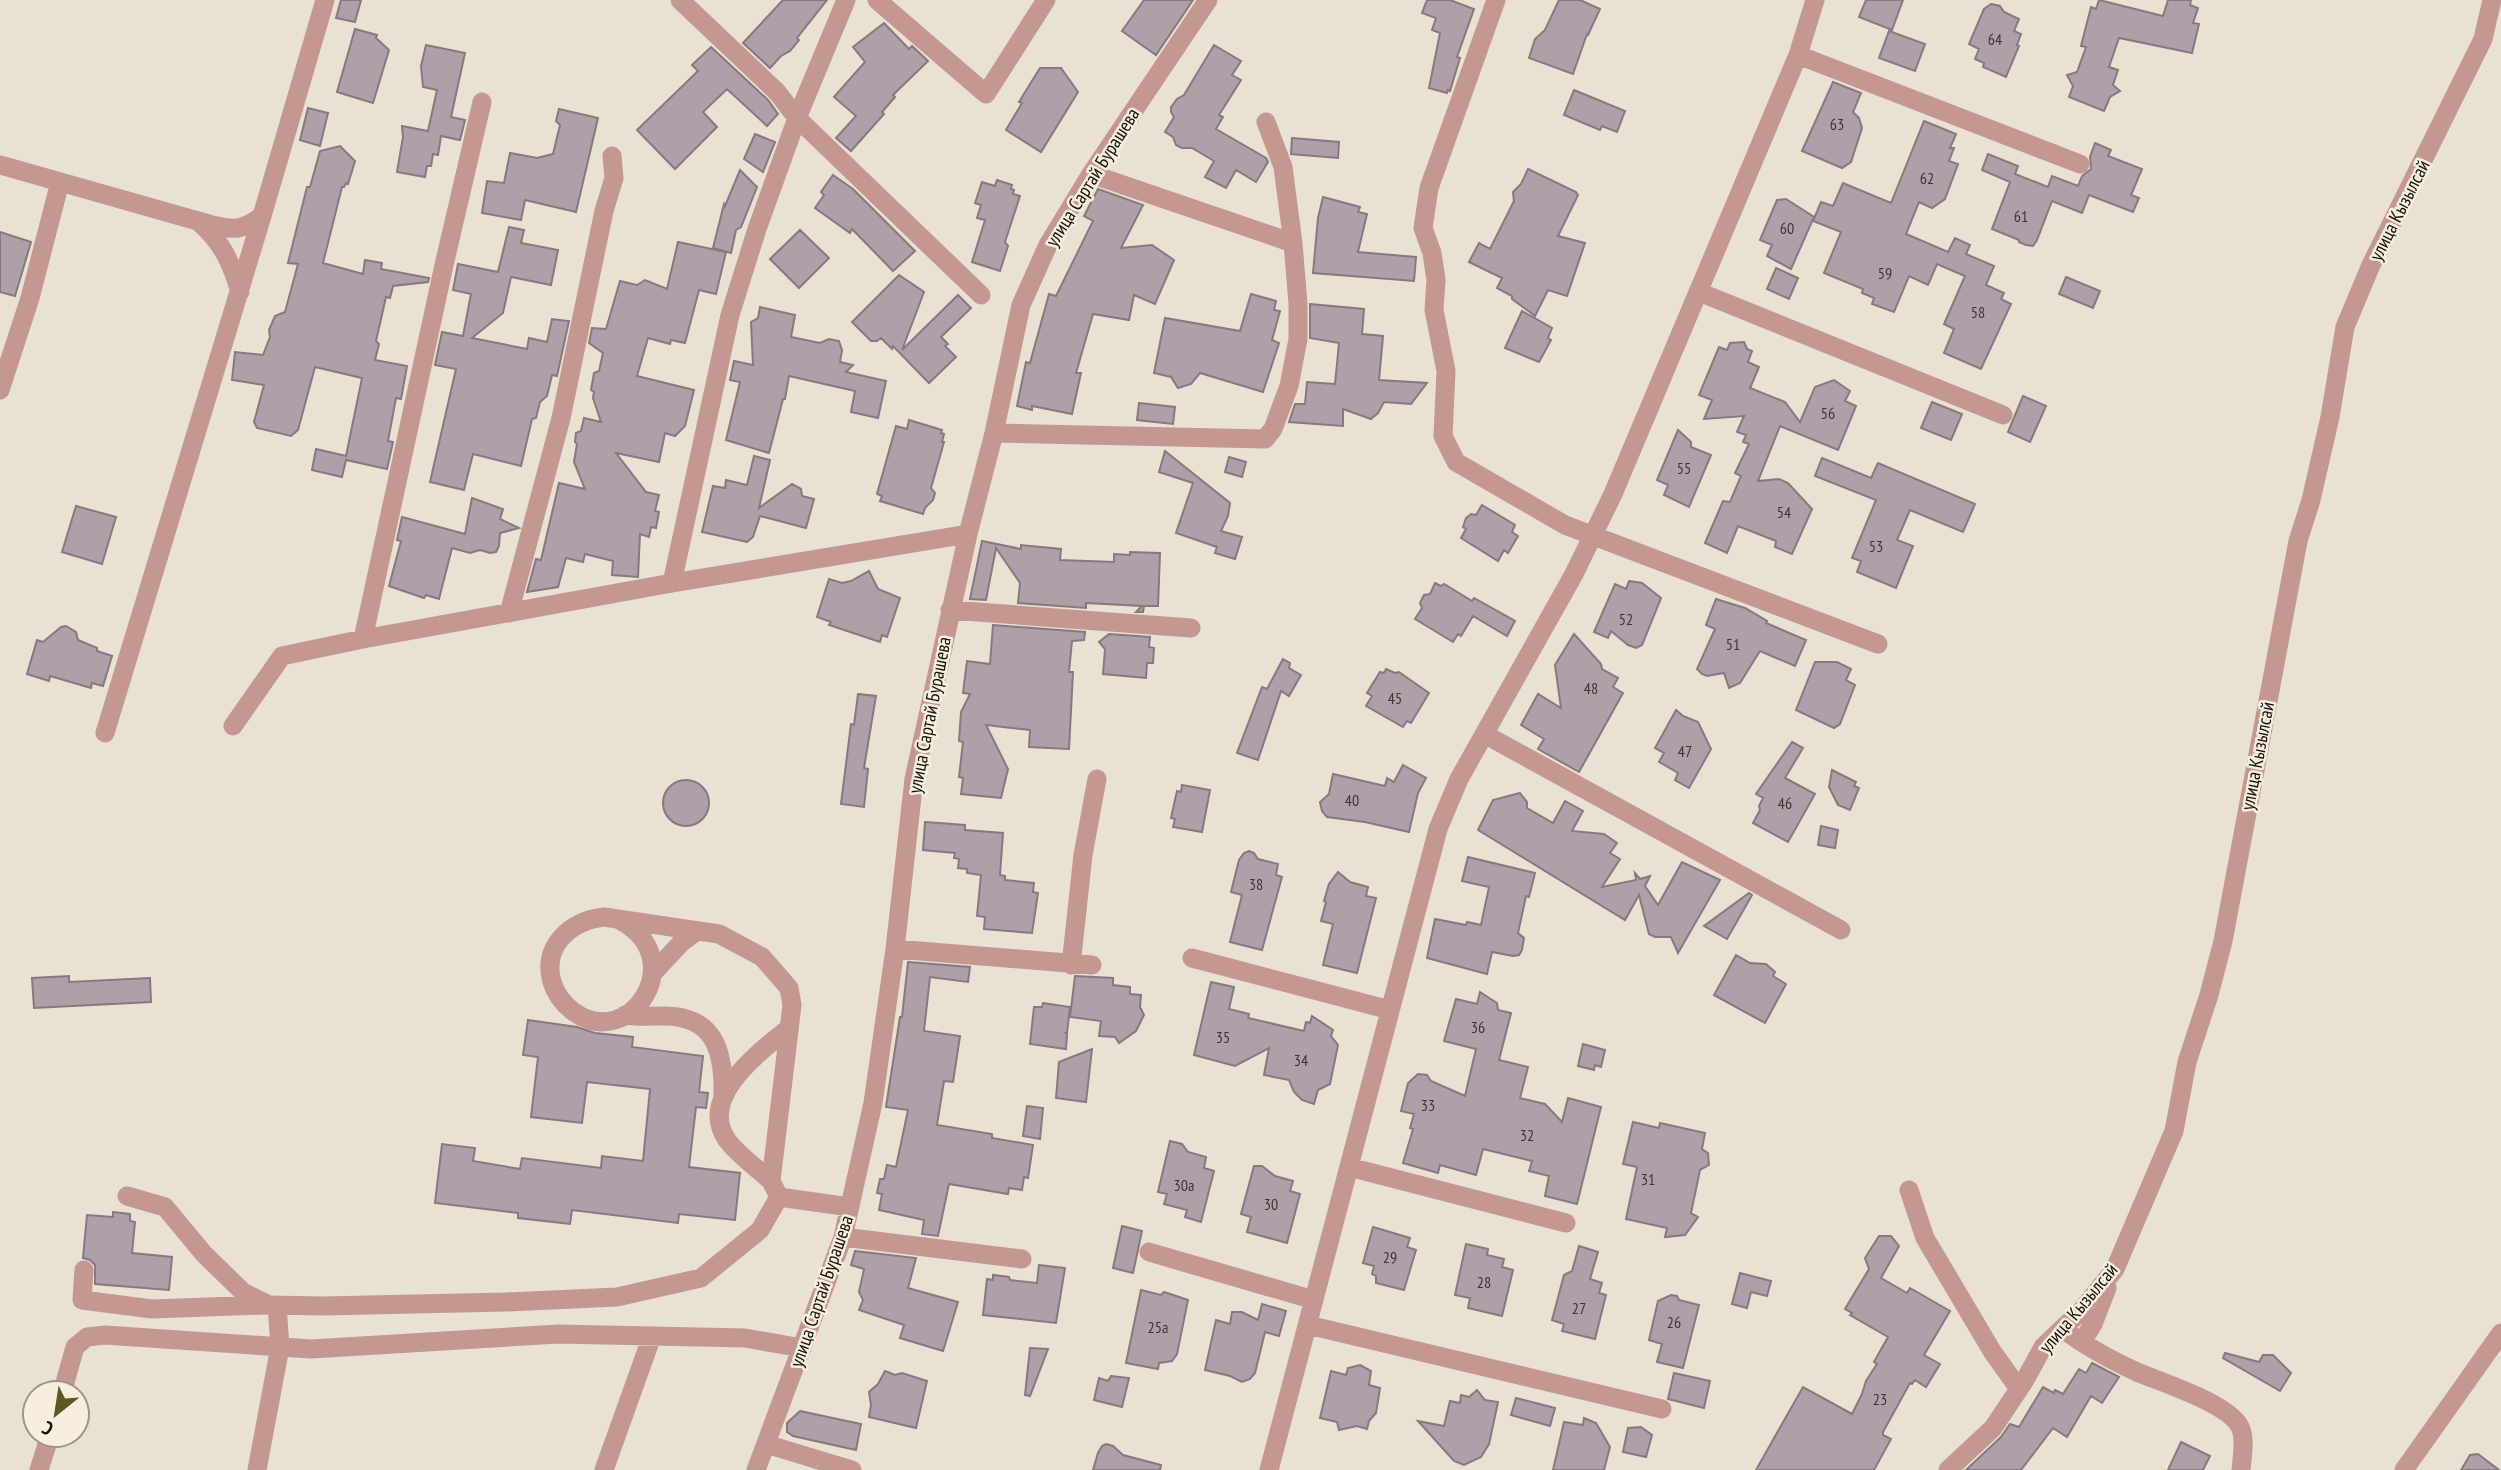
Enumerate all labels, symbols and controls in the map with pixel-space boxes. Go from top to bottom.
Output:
house number: 64 [1988,29,2002,49]
street label: улица Сартай Бурашева [1040,103,1144,251]
house number: 63 [1830,114,1844,134]
street label: улица Кызылсай [2363,156,2435,264]
house number: 62 [1920,168,1934,188]
house number: 61 [2014,206,2028,226]
house number: 60 [1780,218,1794,238]
house number: 59 [1878,263,1892,283]
house number: 58 [1971,302,1985,322]
house number: 56 [1821,403,1835,423]
house number: 55 [1677,458,1691,478]
house number: 54 [1777,502,1791,522]
house number: 53 [1869,536,1883,556]
house number: 52 [1619,609,1633,629]
house number: 51 [1726,634,1740,654]
street label: улица Сартай Бурашева [902,635,956,795]
house number: 48 [1584,678,1598,698]
house number: 45 [1388,688,1402,708]
street label: улица Кызылсай [2235,700,2279,812]
house number: 47 [1678,741,1692,761]
house number: 40 [1345,790,1359,810]
house number: 46 [1778,793,1792,813]
house number: 38 [1249,874,1263,894]
house number: 36 [1471,1017,1485,1037]
house number: 35 [1216,1027,1230,1047]
house number: 34 [1294,1050,1308,1070]
house number: 33 [1421,1095,1435,1115]
house number: 32 [1520,1125,1534,1145]
house number: 31 [1641,1169,1655,1189]
house number: 30а [1174,1175,1194,1195]
house number: 30 [1264,1194,1278,1214]
street label: улица Сартай Бурашева [784,1212,858,1370]
house number: 29 [1383,1247,1397,1267]
street label: улица Кызылсай [2033,1258,2123,1358]
house number: 28 [1477,1272,1491,1292]
house number: 27 [1572,1298,1586,1318]
house number: 26 [1667,1312,1681,1332]
house number: 25а [1148,1317,1168,1337]
north arrow [21,1379,91,1449]
house number: 23 [1873,1389,1887,1409]
text: С [37,1416,57,1441]

